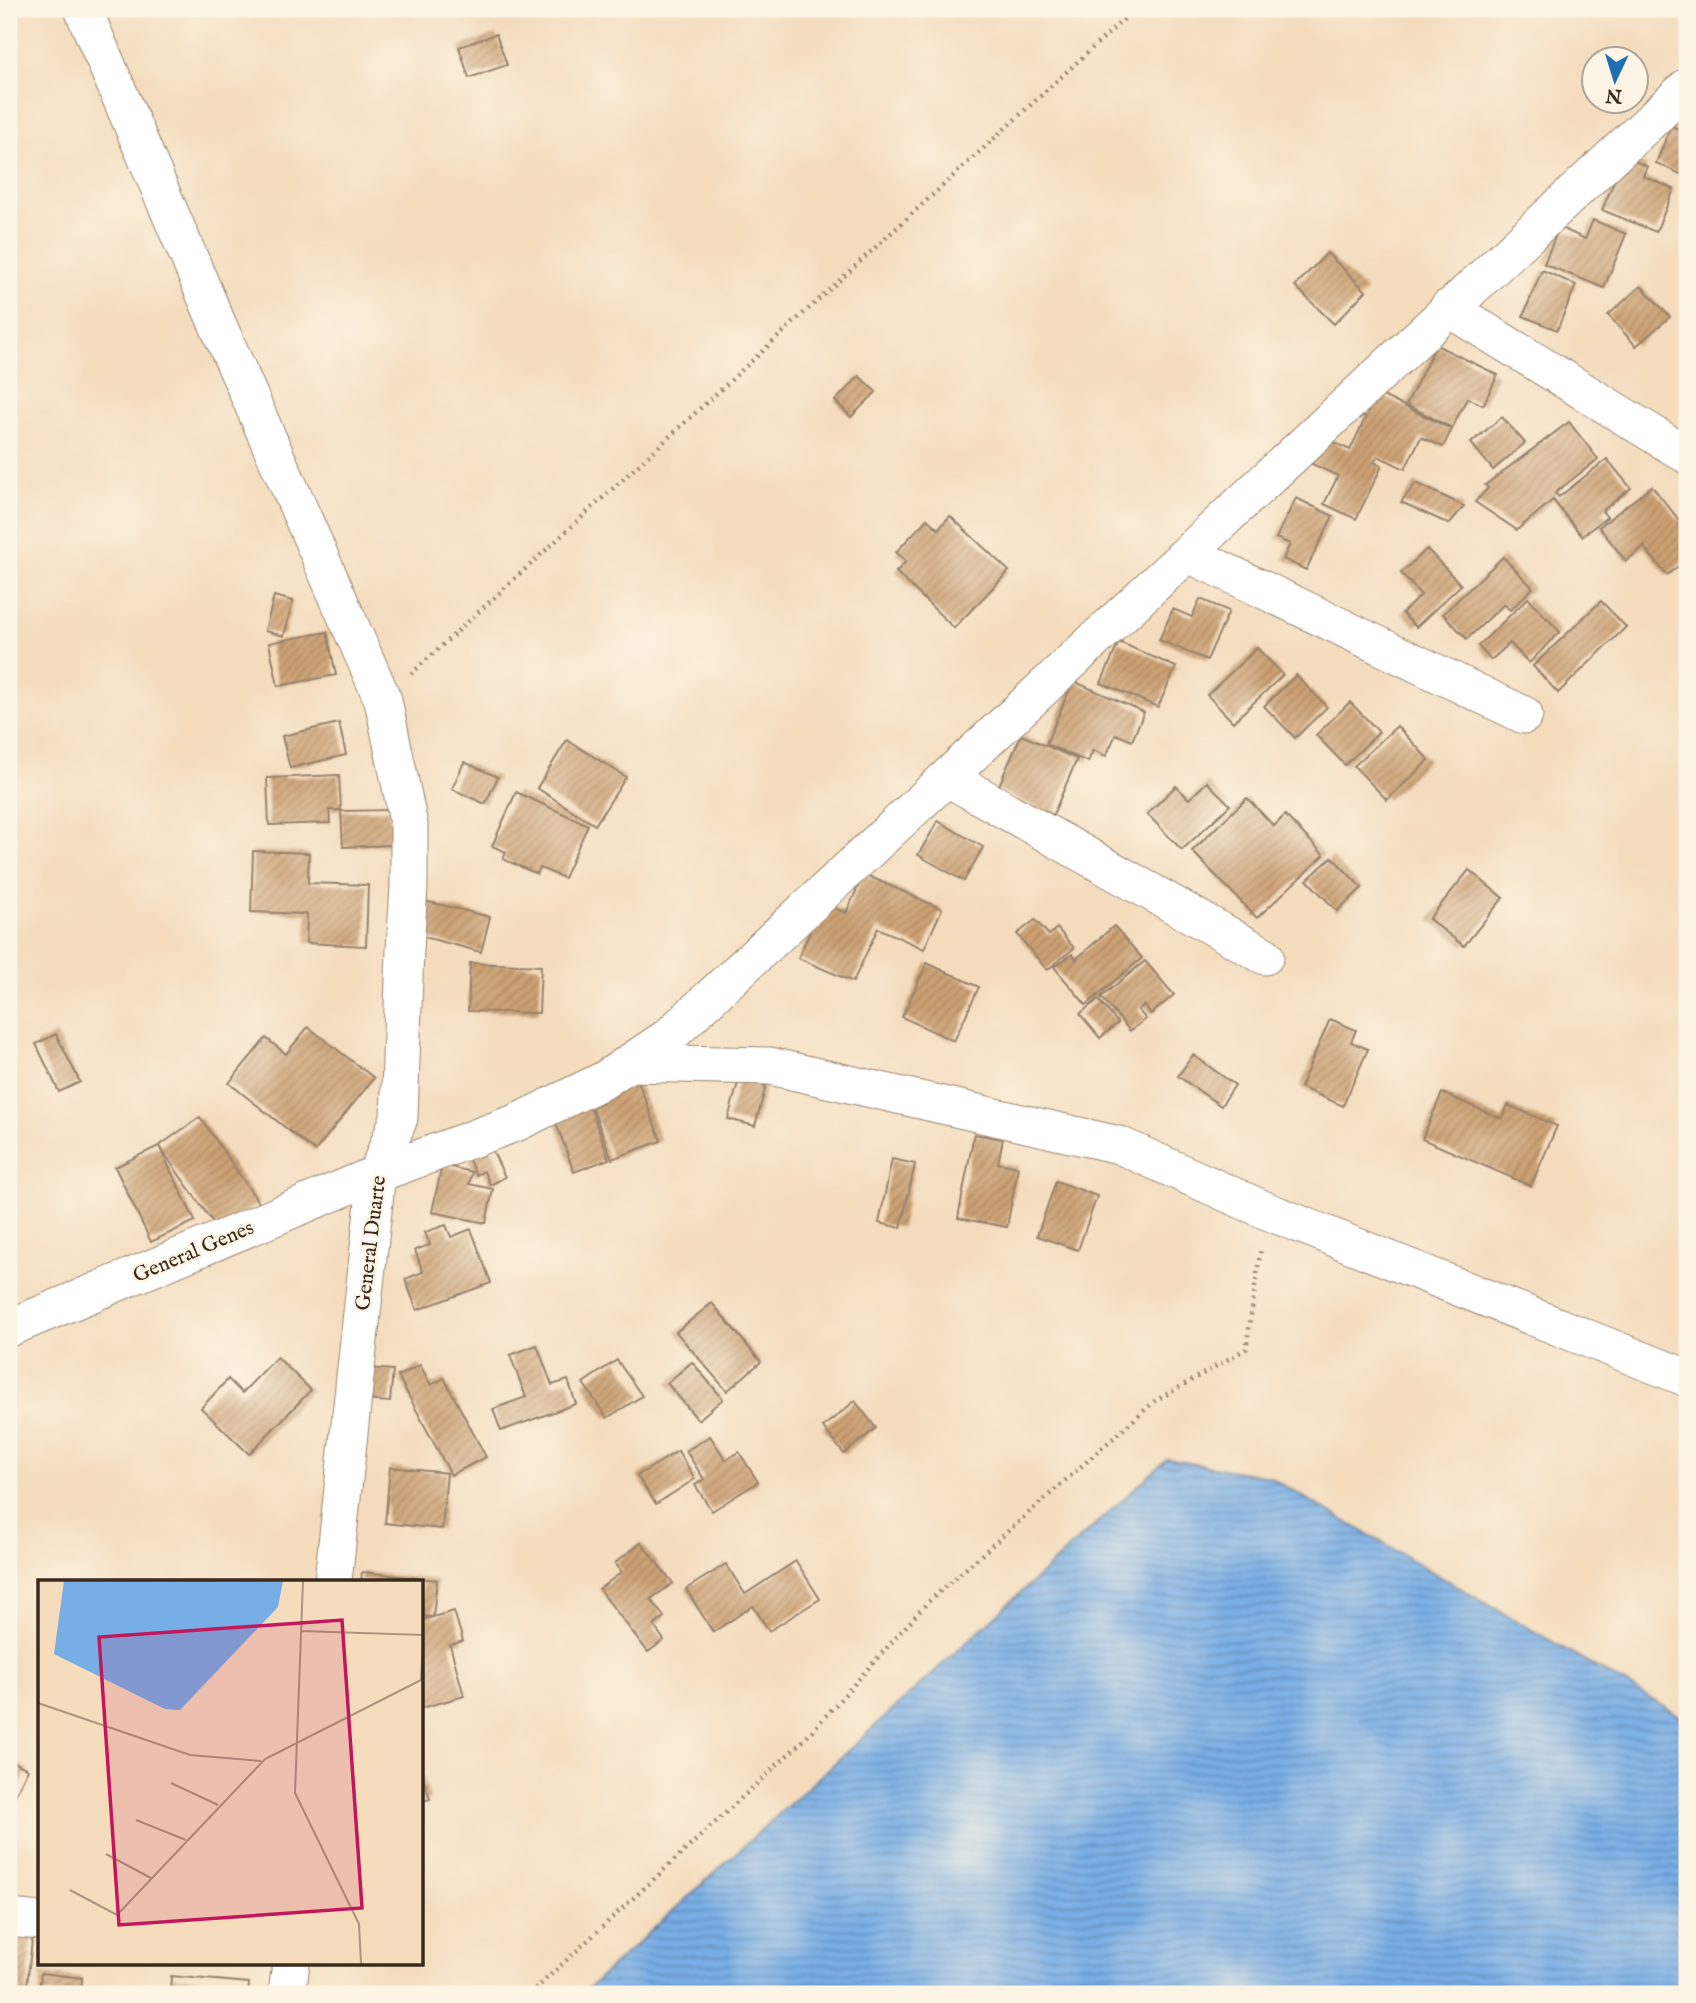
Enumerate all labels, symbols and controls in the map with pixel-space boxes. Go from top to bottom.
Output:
north arrow [1580,46,1650,116]
text: N [1604,82,1624,108]
street label: General Duarte [350,1174,393,1312]
street label: General Genes [129,1215,258,1290]
inset map [38,1580,424,1965]

